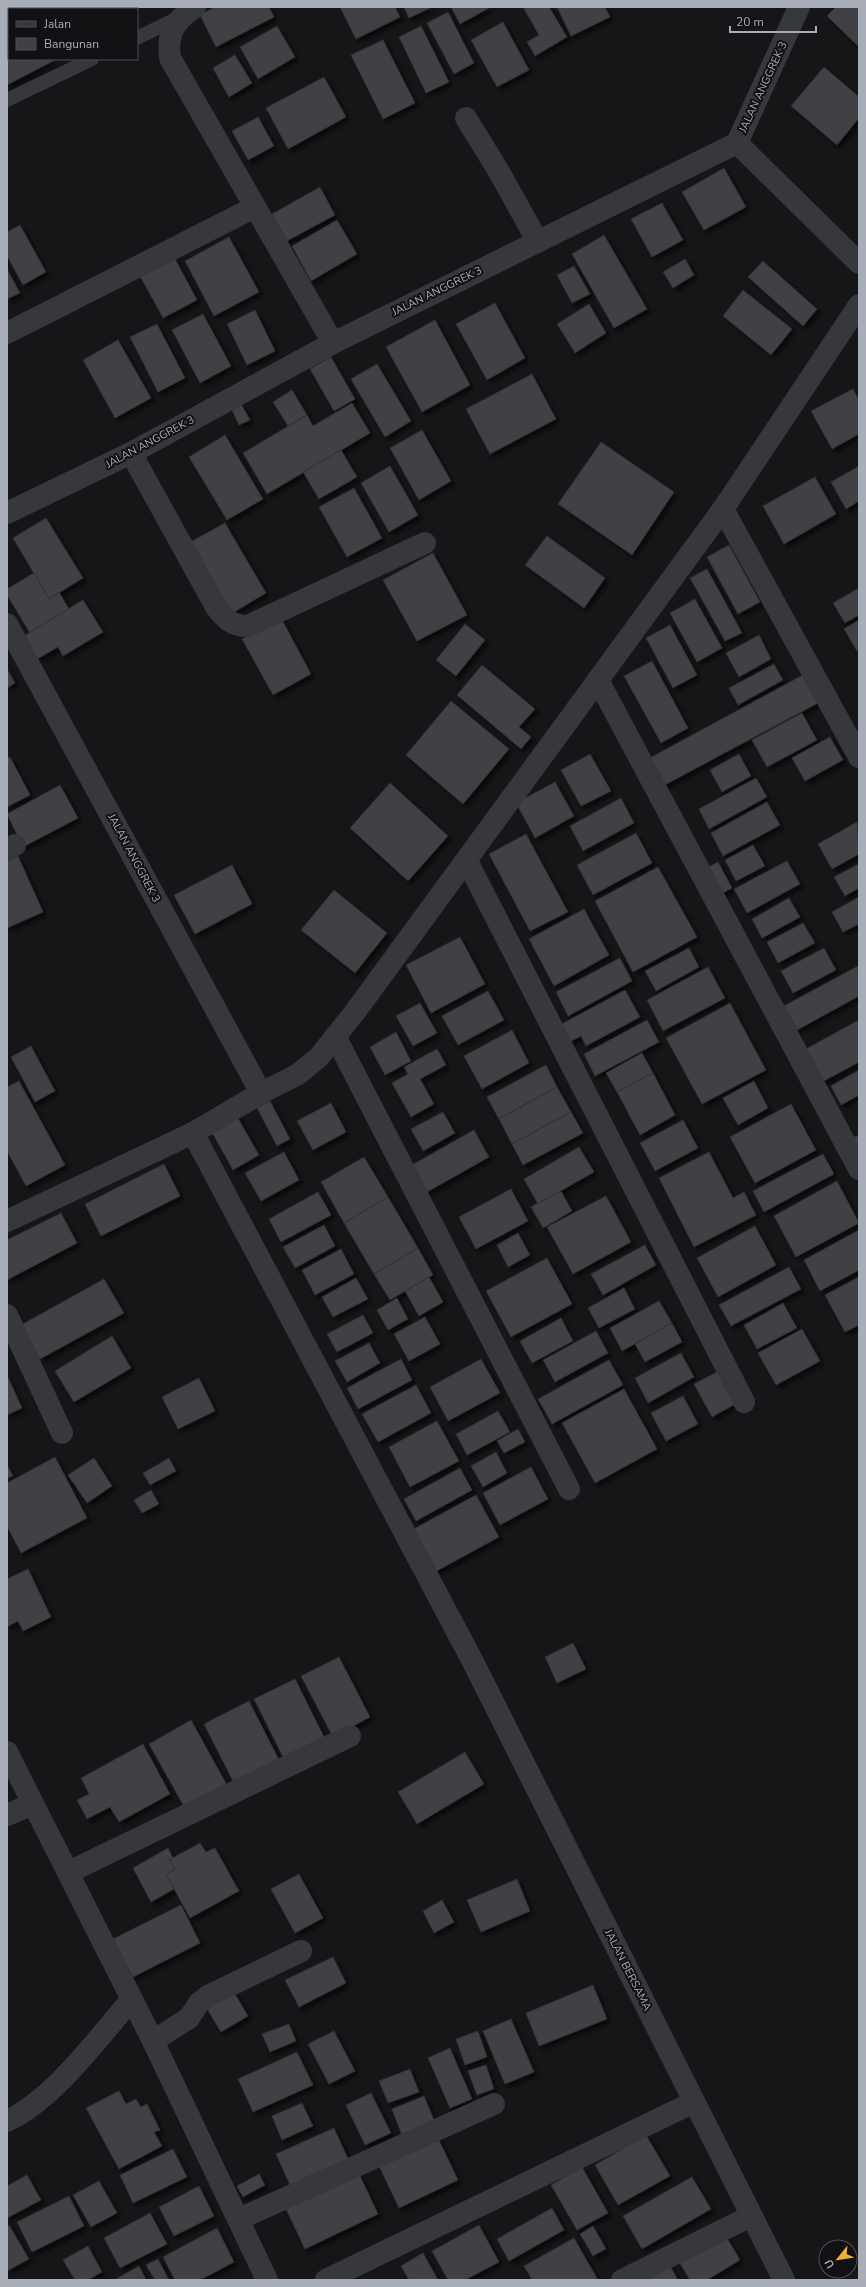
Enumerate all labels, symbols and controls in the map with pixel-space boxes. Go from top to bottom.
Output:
legend [8,8,138,60]
scale bar [730,8,816,34]
text: 20 m [736,14,764,30]
text: Jalan [43,16,71,32]
text: Bangunan [44,36,99,52]
street label: JALAN ANGGREK 3 [735,39,791,136]
street label: JALAN ANGGREK 3 [389,263,485,320]
street label: JALAN ANGGREK 3 [102,412,197,472]
street label: JALAN ANGGREK 3 [104,810,164,905]
street label: JALAN BERSAMA [600,1926,655,2013]
north arrow [818,2239,858,2279]
text: U [821,2256,838,2271]

